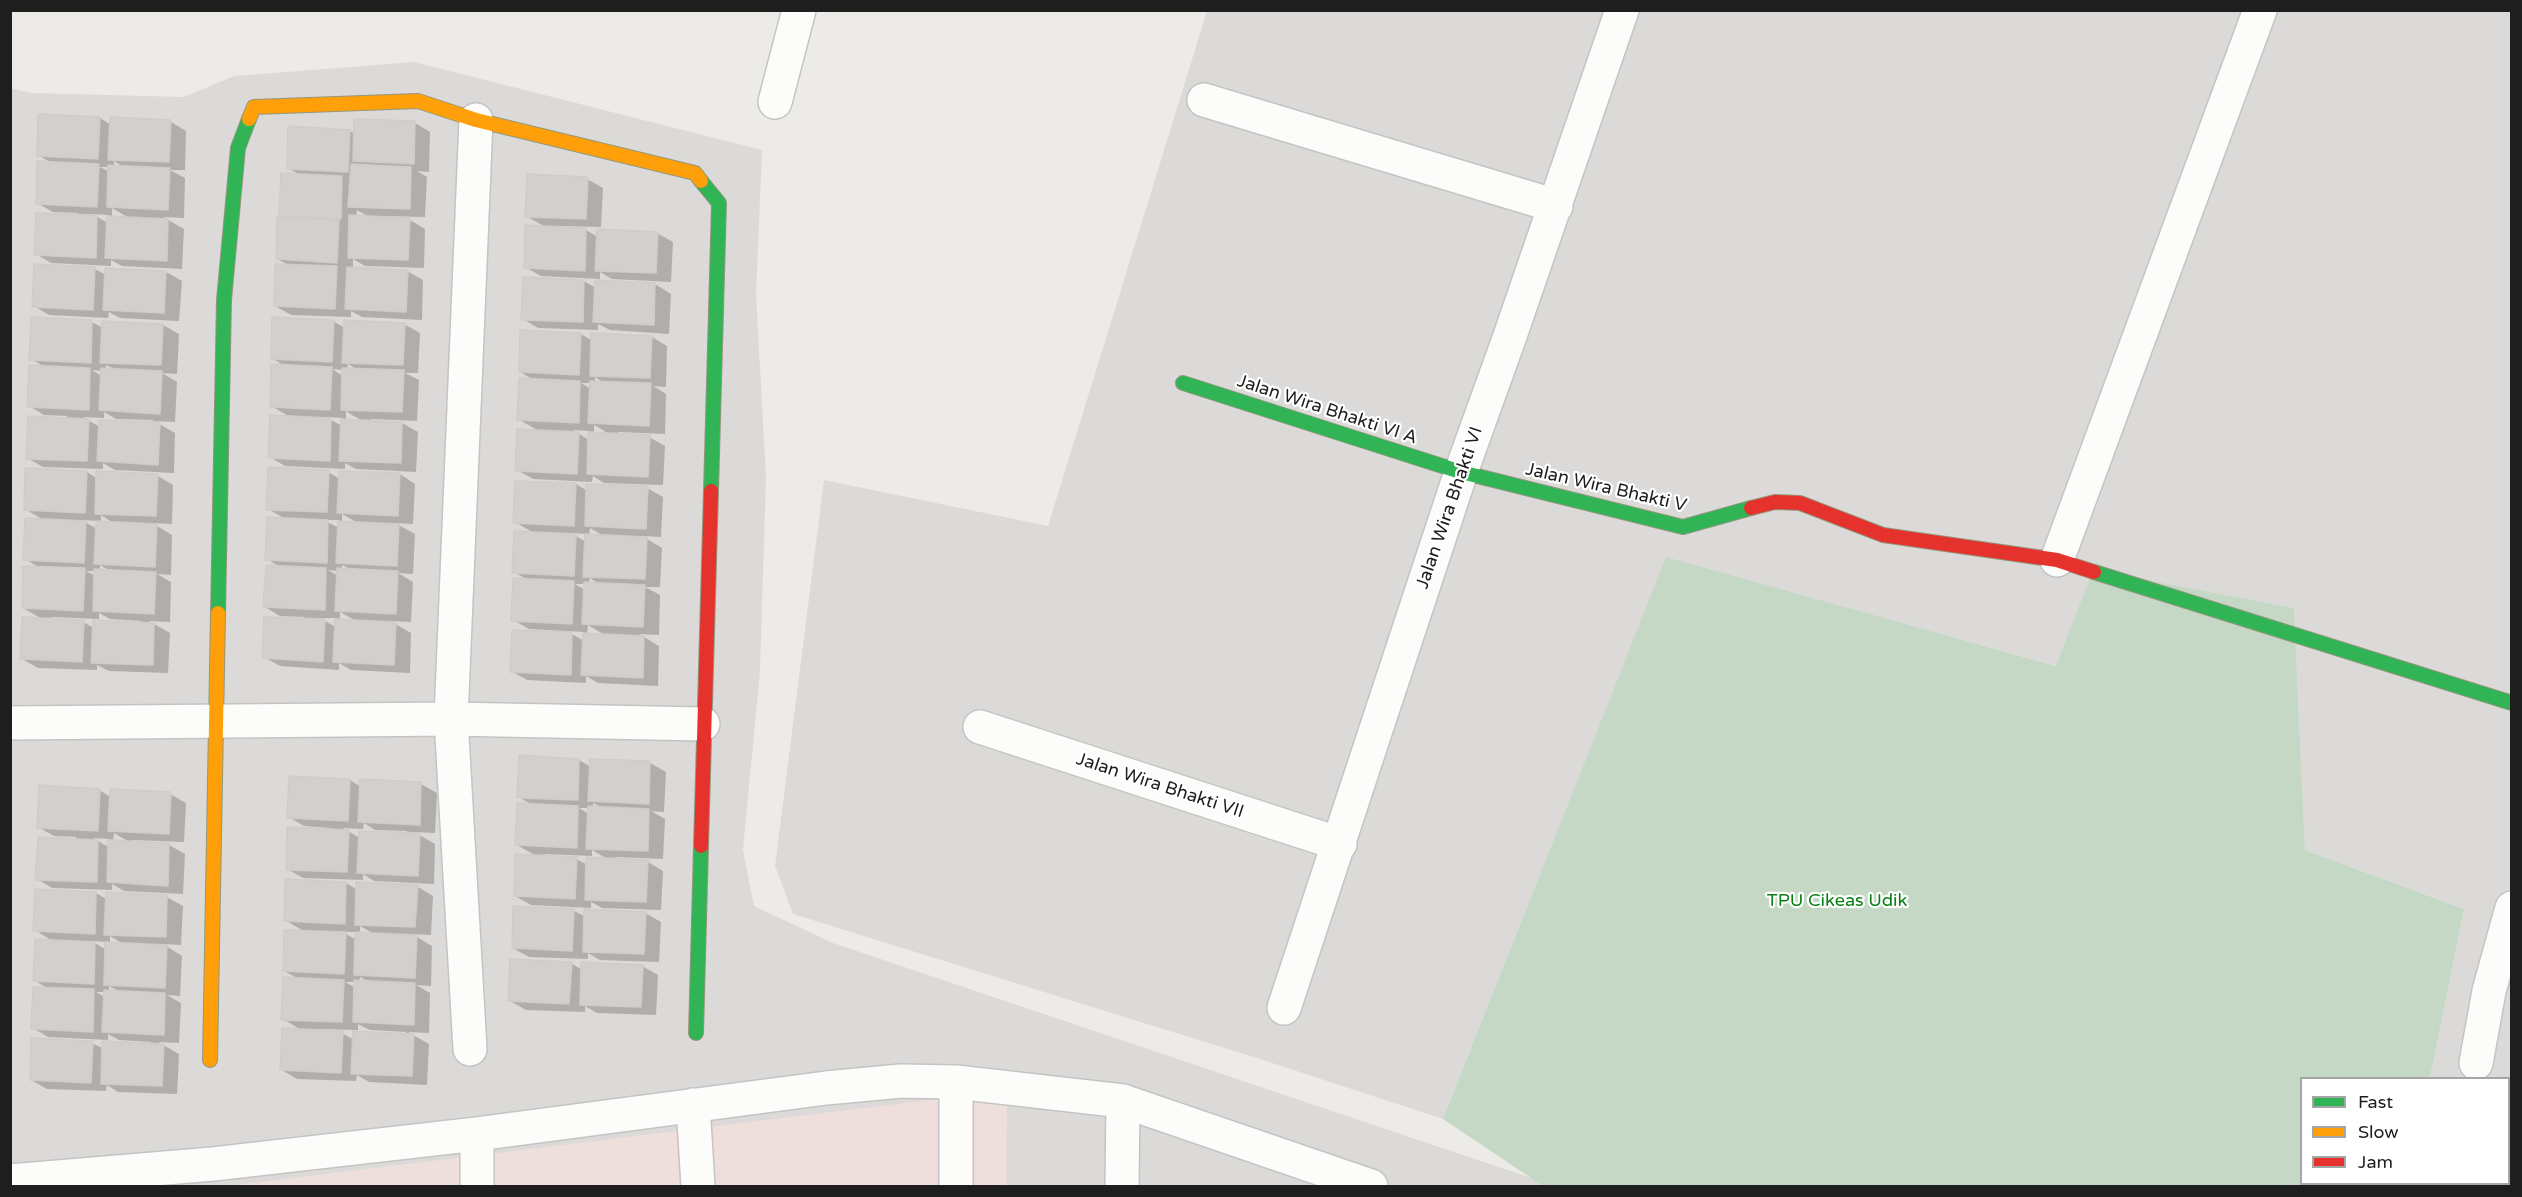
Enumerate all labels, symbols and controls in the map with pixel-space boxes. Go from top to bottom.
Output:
street label: Jalan Wira Bhakti VI A [1234,371,1420,449]
street label: Jalan Wira Bhakti VI [1412,424,1488,592]
street label: Jalan Wira Bhakti V [1523,459,1689,517]
street label: Jalan Wira Bhakti VII [1073,749,1247,823]
park label: TPU Cikeas Udik [1767,890,1907,912]
legend [2300,1077,2510,1185]
text: Fast [2358,1091,2393,1113]
text: Slow [2358,1121,2399,1143]
text: Jam [2358,1151,2393,1173]

